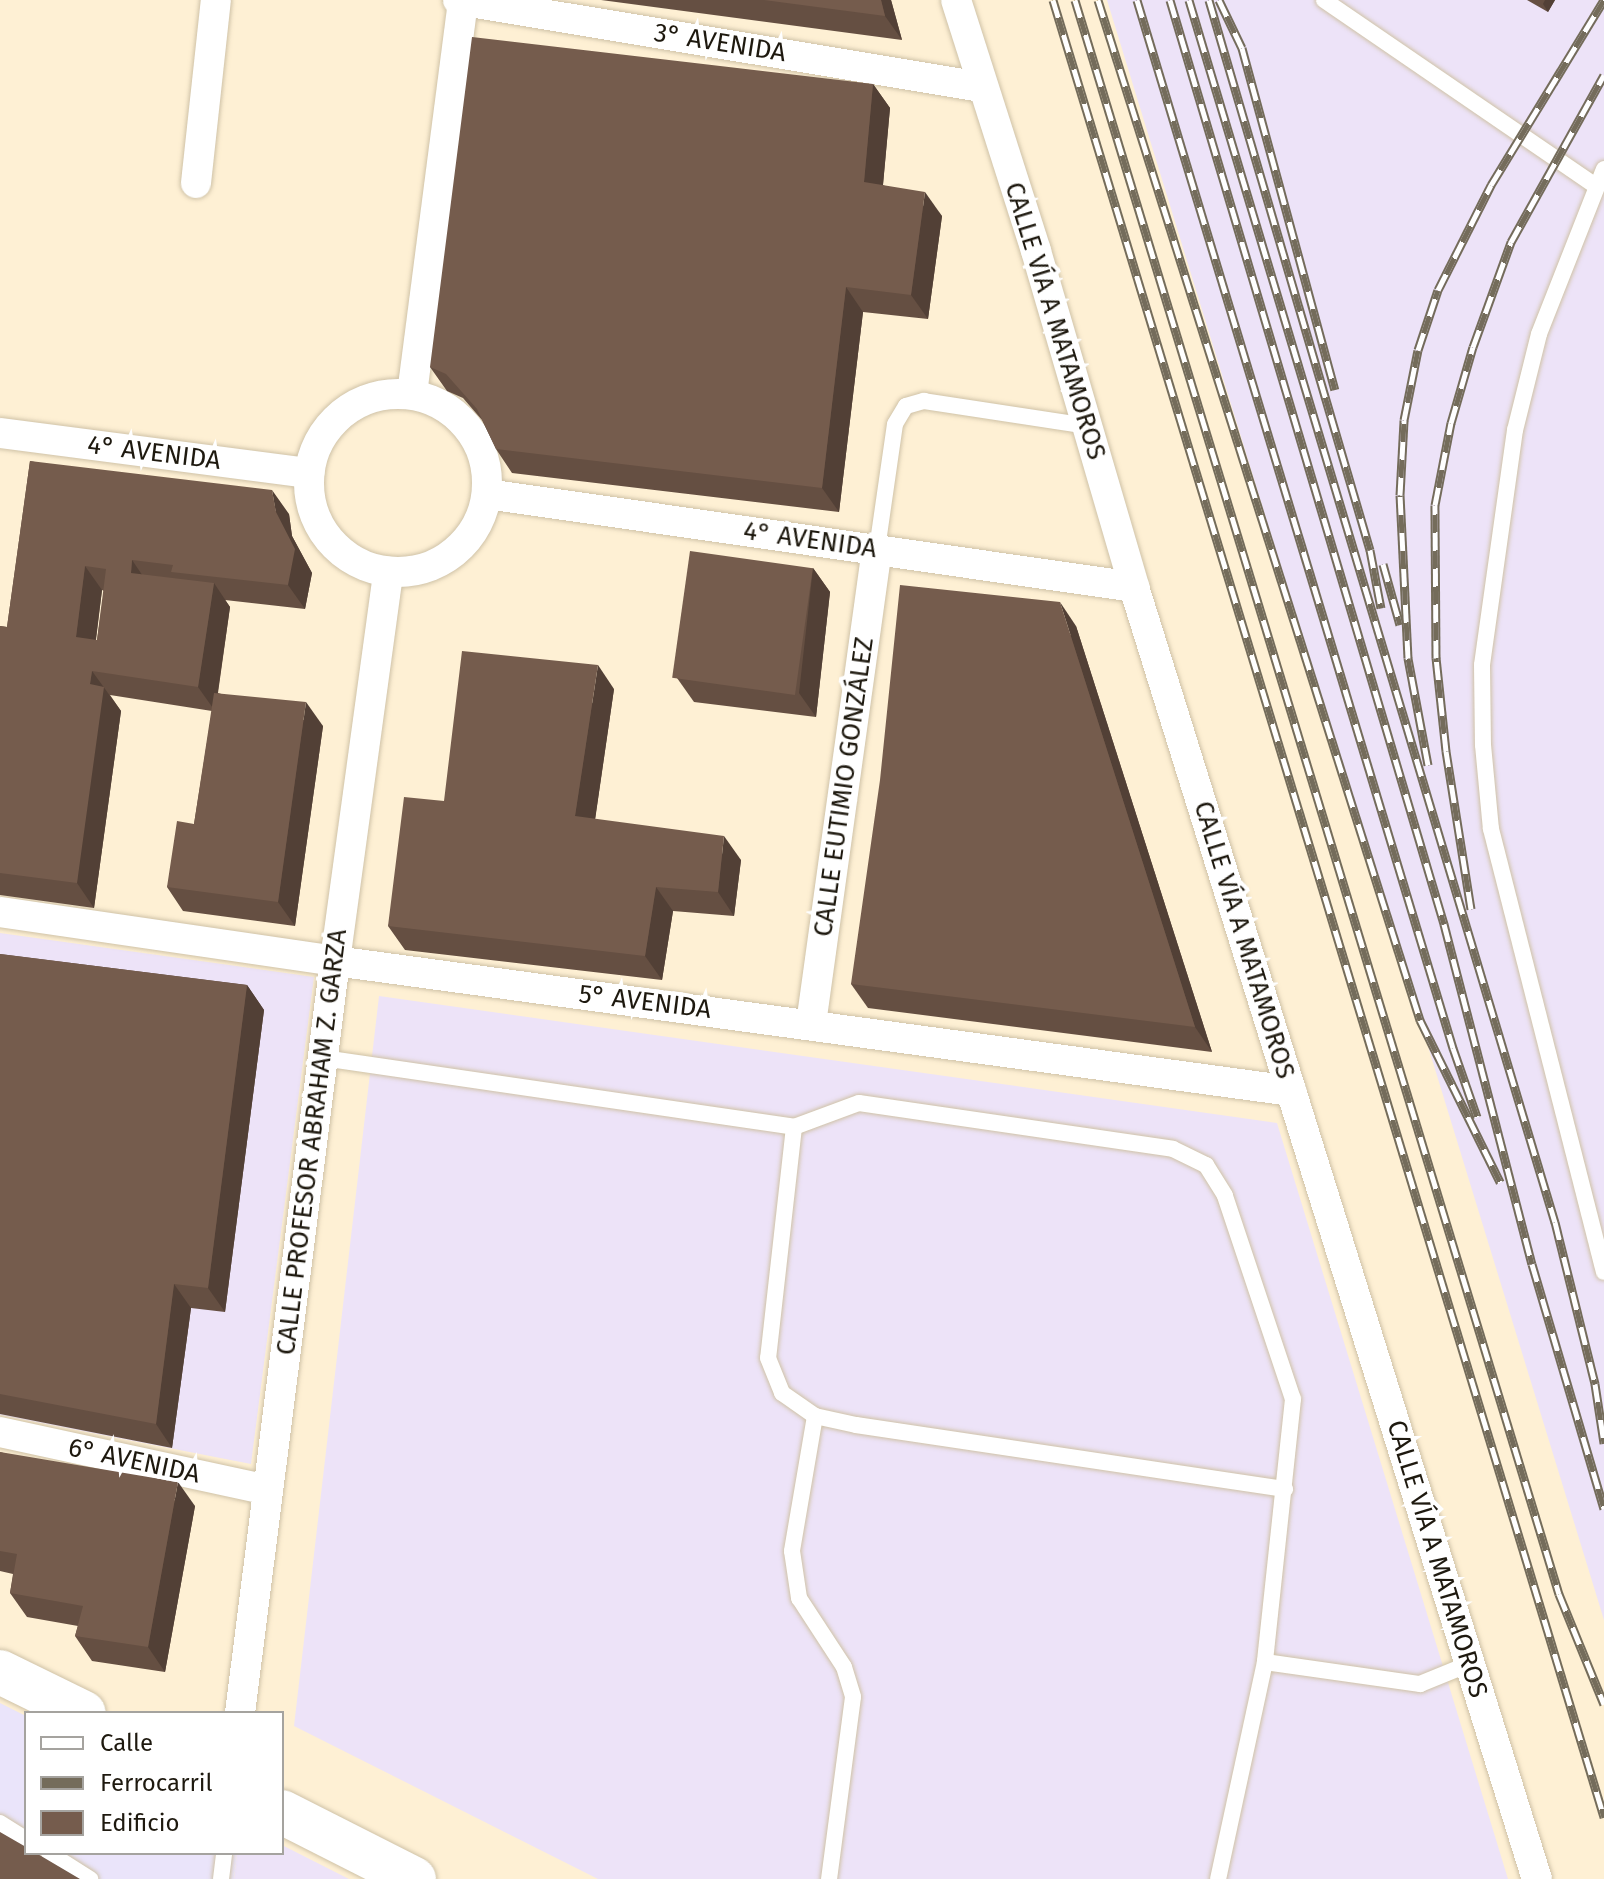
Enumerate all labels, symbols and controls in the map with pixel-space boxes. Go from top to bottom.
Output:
street label: 3° AVENIDA [652,17,788,69]
street label: CALLE VÍA A MATAMOROS [998,179,1112,463]
street label: 4° AVENIDA [86,429,222,477]
street label: 4° AVENIDA [741,515,879,565]
street label: CALLE EUTIMIO GONZÁLEZ [808,635,880,939]
street label: CALLE VÍA A MATAMOROS [1187,798,1301,1082]
street label: CALLE PROFESOR ABRAHAM Z. GARZA [270,927,354,1357]
street label: 5° AVENIDA [577,978,713,1026]
street label: CALLE VÍA A MATAMOROS [1380,1417,1494,1701]
street label: 6° AVENIDA [65,1432,203,1490]
legend [24,1711,284,1855]
text: Calle [100,1729,153,1757]
text: Ferrocarril [100,1769,212,1797]
text: Edificio [100,1809,180,1837]

